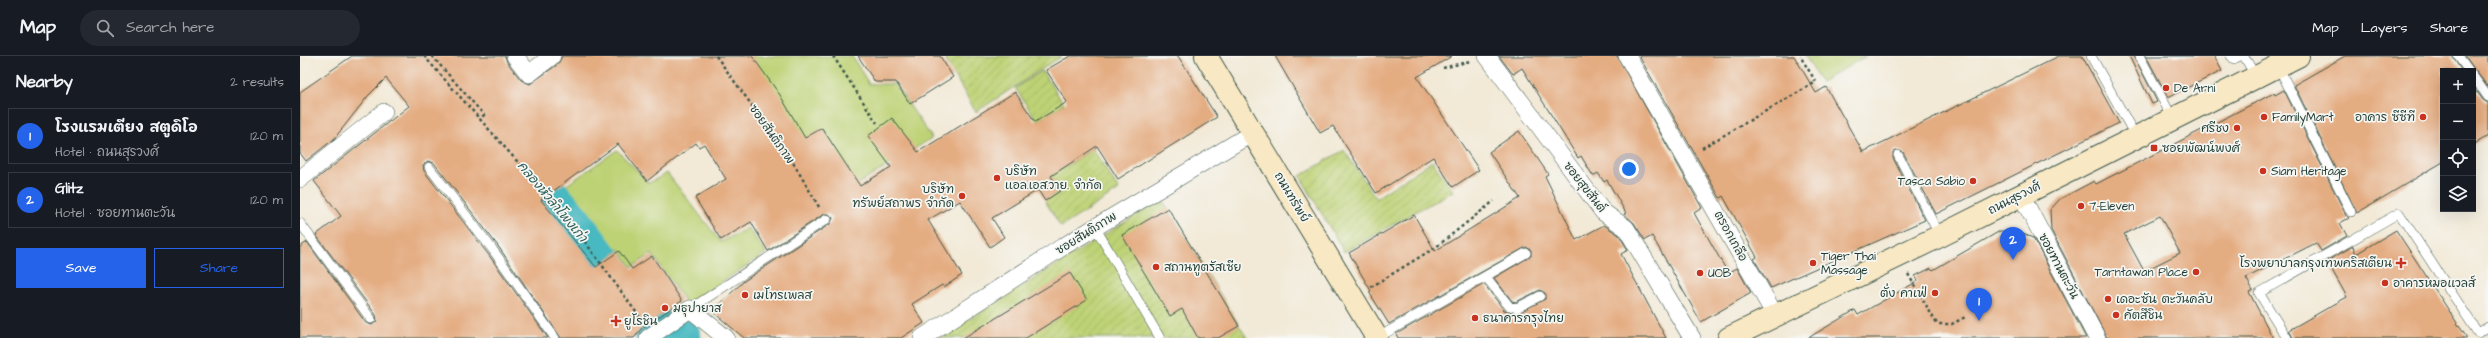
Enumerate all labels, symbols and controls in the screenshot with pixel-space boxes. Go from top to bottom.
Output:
search box [80,10,360,46]
text: Map [20,14,56,41]
icon: search [94,17,116,39]
text: Search here [126,17,215,38]
text: Map [2312,18,2339,38]
text: Layers [2361,18,2408,38]
text: Share [2430,18,2468,38]
map controls [2440,68,2476,212]
button: + [2440,68,2476,104]
text: Nearby [16,70,73,94]
text: 2 results [230,73,284,91]
place label: De Arni [2174,80,2215,97]
marker: De Arni [2161,83,2171,93]
street label: ซอยสันติภาพ [745,101,798,167]
button: − [2440,104,2476,140]
place label: FamilyMart [2272,109,2334,127]
place label: อาคาร ซีซีที [2355,109,2415,126]
marker: FamilyMart [2259,112,2269,122]
marker: อาคาร ซีซีที [2418,112,2428,122]
text: โรงแรมเตียง สตูดิโอ [55,117,198,138]
place label: ศรีชง [2201,120,2229,137]
marker: ศรีชง [2232,123,2242,133]
text: 1 [29,127,31,145]
text: 120 m [250,127,283,145]
place label: ซอยพัฒน์พงศ์ [2162,140,2241,157]
button: locate [2440,140,2476,176]
text: Hotel · ถนนสุรวงศ์ [55,143,159,161]
marker: ซอยพัฒน์พงศ์ [2149,143,2159,153]
water label: คลองหัวลำโพงเก่า [513,157,592,247]
street label: ซอยสุขสันต์ [1559,158,1610,216]
your location [1619,159,1639,179]
place label: บริษัท แอล.เอส.วาย. จำกัด [1005,163,1102,194]
place label: Siam Heritage [2271,163,2347,181]
marker: Siam Heritage [2258,166,2268,176]
street label: ถนนทรัพย์ [1270,169,1313,226]
marker: บริษัท แอล.เอส.วาย. จำกัด [992,173,1002,183]
place label: Tasca Sabio [1898,173,1965,190]
marker: Tasca Sabio [1968,176,1978,186]
button: layers [2440,176,2476,212]
text: Glitz [55,178,84,199]
street label: ถนนสุรวงศ์ [1985,178,2044,219]
place label: บริษัท ทรัพย์สถาพร จำกัด [852,181,954,212]
text: 2 [26,191,34,209]
text: 120 m [250,191,283,209]
marker: บริษัท ทรัพย์สถาพร จำกัด [957,191,967,201]
place label: 7-Eleven [2089,198,2134,215]
marker: 7-Eleven [2076,201,2086,211]
text: Hotel · ซอยทานตะวัน [55,204,175,222]
street label: ซอยสันติภาพ [1052,208,1120,259]
street label: ตรอกเกลือ [1710,208,1751,265]
pin: 2 [2000,227,2026,260]
street label: ซอยทานตะวัน [2034,230,2083,303]
button: Save [16,248,146,288]
button: Share [154,248,284,288]
place label: Tiger Thai Massage [1821,248,1876,280]
place label: โรงพยาบาลกรุงเทพคริสเตียน [2239,255,2392,272]
marker: โรงพยาบาลกรุงเทพคริสเตียน [2395,257,2407,269]
marker: Tiger Thai Massage [1808,258,1818,268]
place label: สถานทูตรัสเซีย [1164,259,1241,276]
marker: สถานทูตรัสเซีย [1151,262,1161,272]
place label: Tarntawan Place [2094,264,2188,281]
place label: UOB [1708,265,1732,282]
marker: Tarntawan Place [2191,267,2201,277]
marker: UOB [1695,268,1705,278]
place label: อาคารหมอแวลส์ [2393,275,2476,292]
marker: อาคารหมอแวลส์ [2380,278,2390,288]
place label: ตั่ง คาเฟ่ [1880,283,1927,302]
place label: เมโทรเพลส [753,287,812,304]
marker: ตั่ง คาเฟ่ [1930,288,1940,298]
pin: 1 [1966,288,1992,321]
marker: เมโทรเพลส [740,290,750,300]
place label: เดอะซัน ตะวันคลับ [2116,291,2213,308]
marker: เดอะซัน ตะวันคลับ [2103,294,2113,304]
place label: มธุปายาส [673,300,722,317]
marker: มธุปายาส [660,303,670,313]
place label: คัตสึชิน [2124,307,2162,324]
place label: ธนาคารกรุงไทย [1483,310,1564,327]
marker: คัตสึชิน [2111,310,2121,320]
place label: ยูโรชิน [624,313,657,330]
marker: ธนาคารกรุงไทย [1470,313,1480,323]
marker: ยูโรชิน [611,316,621,326]

